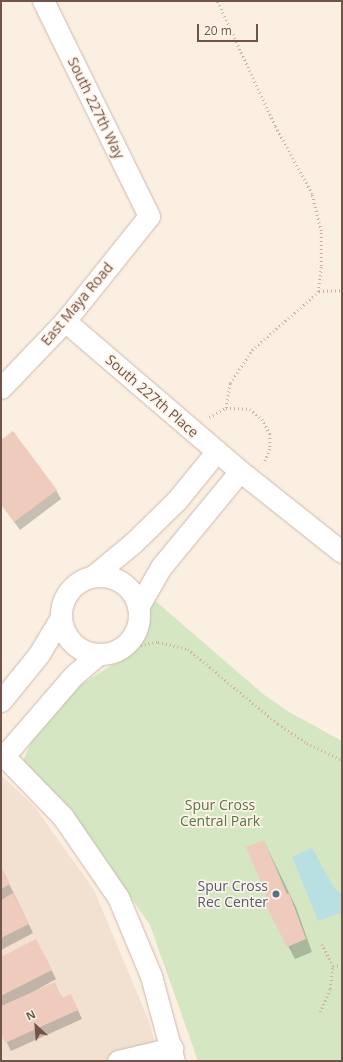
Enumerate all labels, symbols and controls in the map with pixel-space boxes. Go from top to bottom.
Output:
scale bar [199,16,260,42]
text: 20 m [204,22,232,39]
street label: South 227th Way [64,55,128,161]
street label: East Maya Road [37,259,117,349]
street label: South 227th Place [102,351,202,441]
park label: Spur Cross Central Park [180,797,260,830]
place label: Spur Cross Rec Center [197,878,268,910]
marker: Spur Cross Rec Center [271,889,281,899]
north arrow [16,1006,56,1046]
text: N [23,1006,38,1023]

